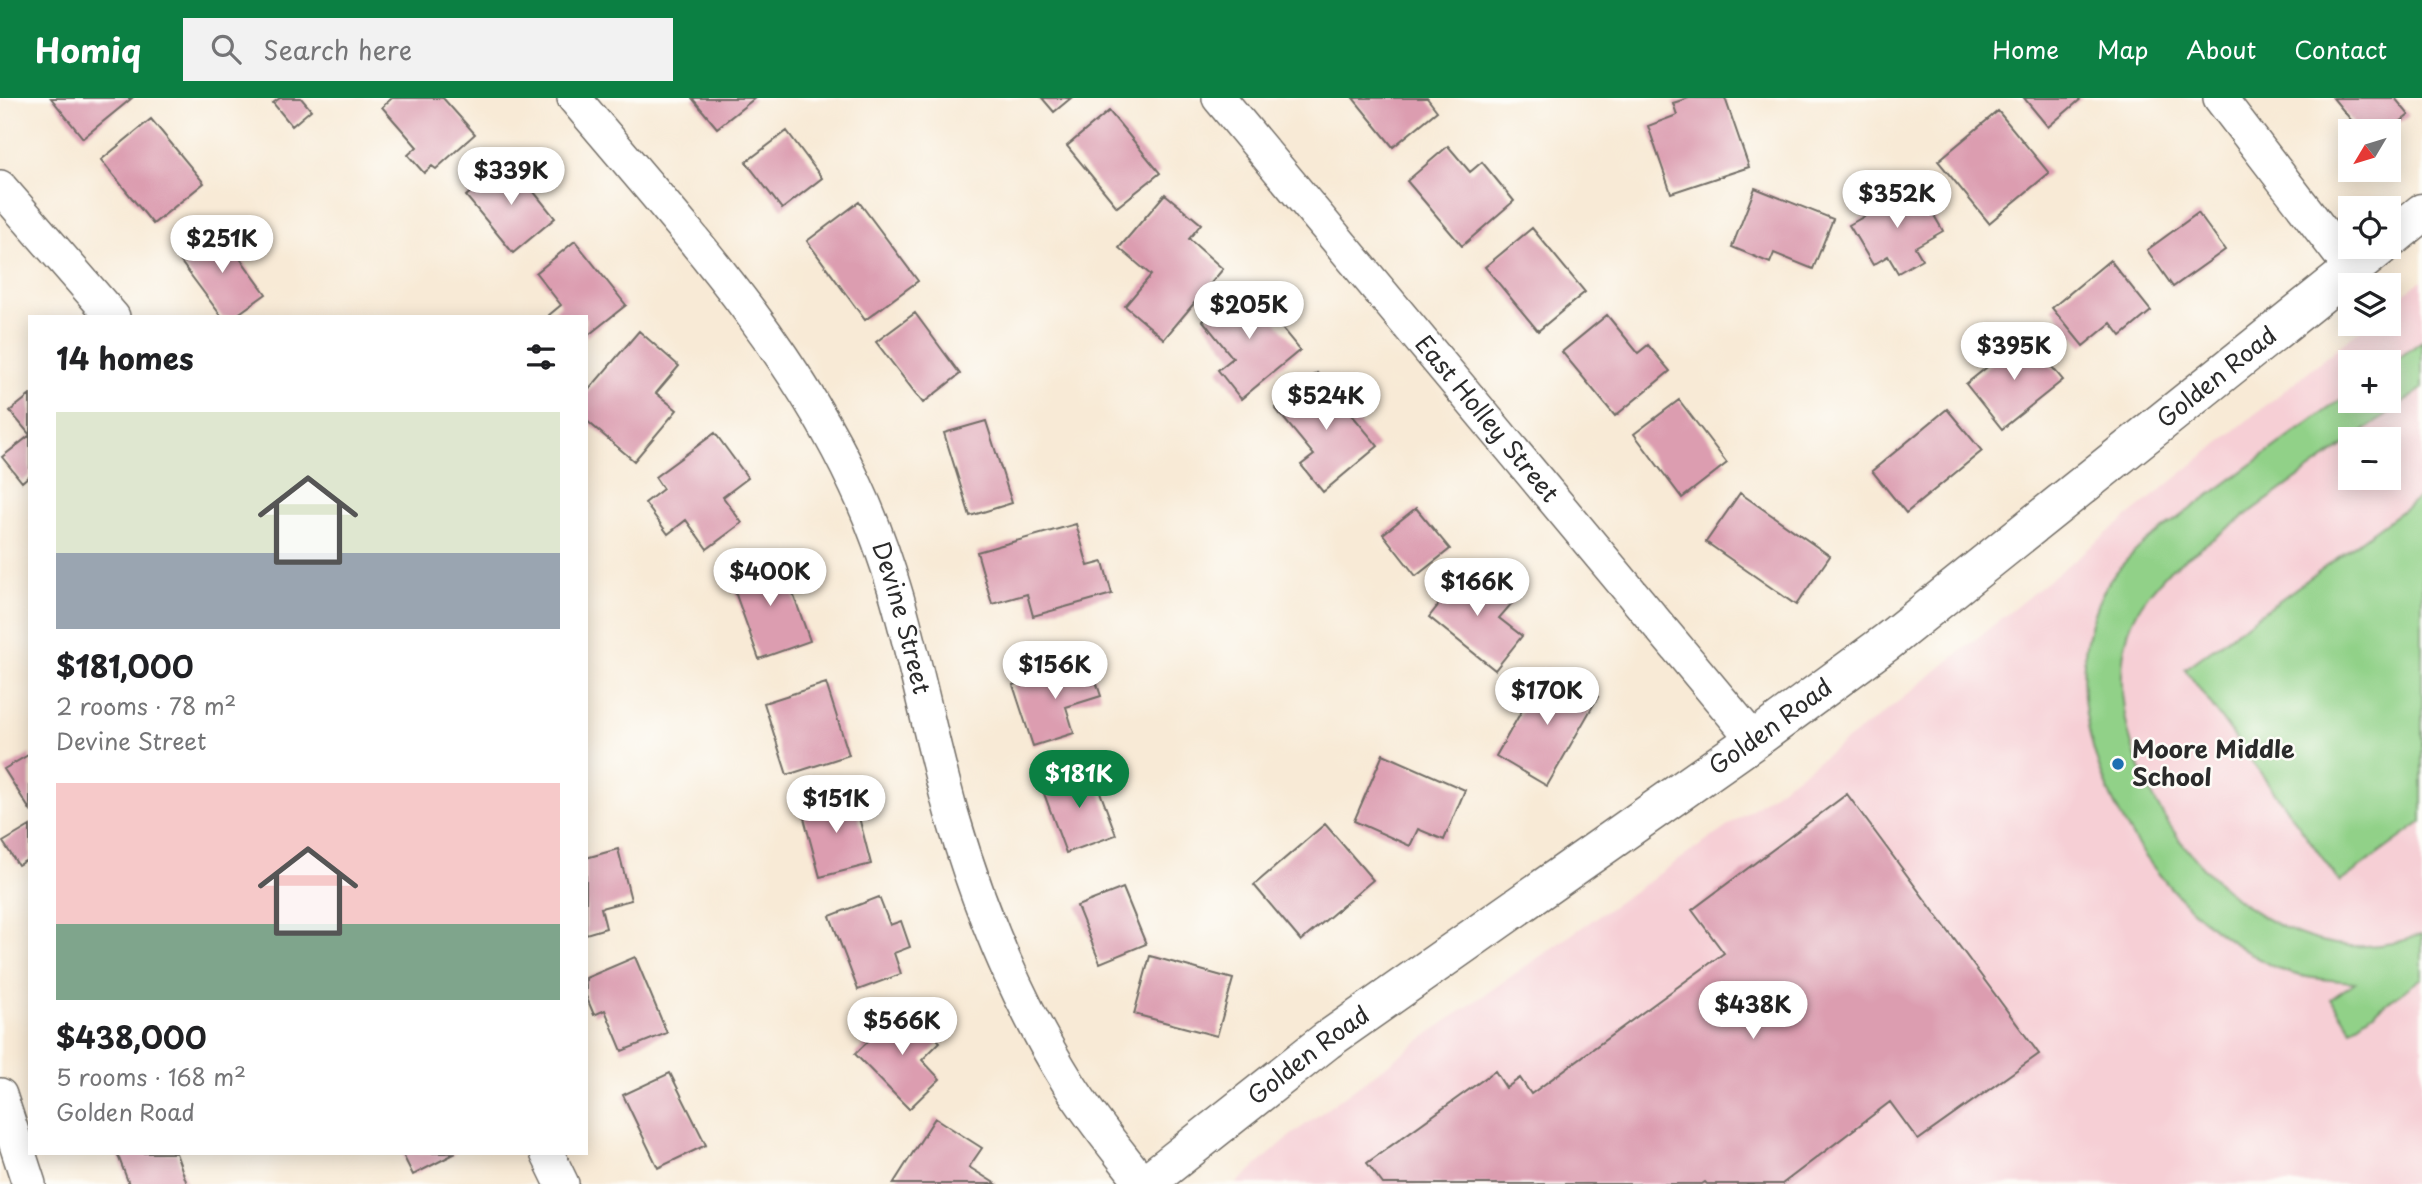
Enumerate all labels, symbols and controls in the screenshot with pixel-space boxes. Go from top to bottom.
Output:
search box [183,18,673,81]
text: Homiq [35,24,141,74]
icon: search [207,30,245,68]
text: Search here [263,30,412,69]
text: Home [1992,31,2059,67]
text: Map [2097,31,2148,67]
text: About [2186,31,2256,67]
text: Contact [2294,31,2387,67]
north arrow [2338,119,2401,182]
map controls [2338,119,2401,490]
pin: $339K [462,148,560,207]
text: $339K [474,152,548,187]
pin: $352K [1848,170,1946,230]
text: $352K [1858,175,1936,210]
button: locate [2338,196,2401,259]
pin: $251K [173,216,271,275]
text: $251K [186,220,258,255]
button: layers [2338,273,2401,336]
pin: $205K [1200,282,1298,341]
text: $205K [1210,286,1288,321]
street label: Golden Road [2148,317,2284,435]
pin: $395K [1965,322,2063,382]
street label: East Holley Street [1408,326,1569,509]
text: $395K [1977,327,2051,362]
text: 14 homes [56,335,194,380]
icon: filters [522,338,560,376]
button: + [2338,350,2401,413]
pin: $524K [1277,372,1375,432]
text: $524K [1288,377,1364,412]
button: − [2338,427,2401,490]
icon: home [245,457,371,583]
street label: Devine Street [864,536,941,698]
pin: $400K [721,548,819,608]
text: $400K [729,553,811,588]
pin: $166K [1428,559,1526,618]
text: $166K [1440,563,1514,598]
pin: $156K [1006,642,1104,701]
text: $181,000 [56,643,193,688]
text: $156K [1019,646,1091,681]
pin: $170K [1498,668,1596,727]
street label: Golden Road [1700,668,1839,783]
text: $170K [1511,672,1583,707]
text: 2 rooms · 78 m² [56,688,236,723]
text: Devine Street [56,723,206,758]
place label: Moore Middle School [2132,730,2295,794]
pin: $181K [1030,750,1128,810]
text: $181K [1045,755,1113,790]
marker: Moore Middle School [2110,756,2126,772]
pin: $151K [787,776,885,835]
text: $151K [802,780,870,815]
icon: home [245,828,371,954]
pin: $438K [1704,982,1802,1041]
text: $438K [1715,986,1791,1021]
street label: Golden Road [1239,996,1376,1113]
pin: $566K [853,998,951,1057]
text: $566K [863,1002,941,1037]
text: $438,000 [56,1014,207,1059]
text: 5 rooms · 168 m² [56,1059,246,1094]
text: Golden Road [56,1094,195,1129]

